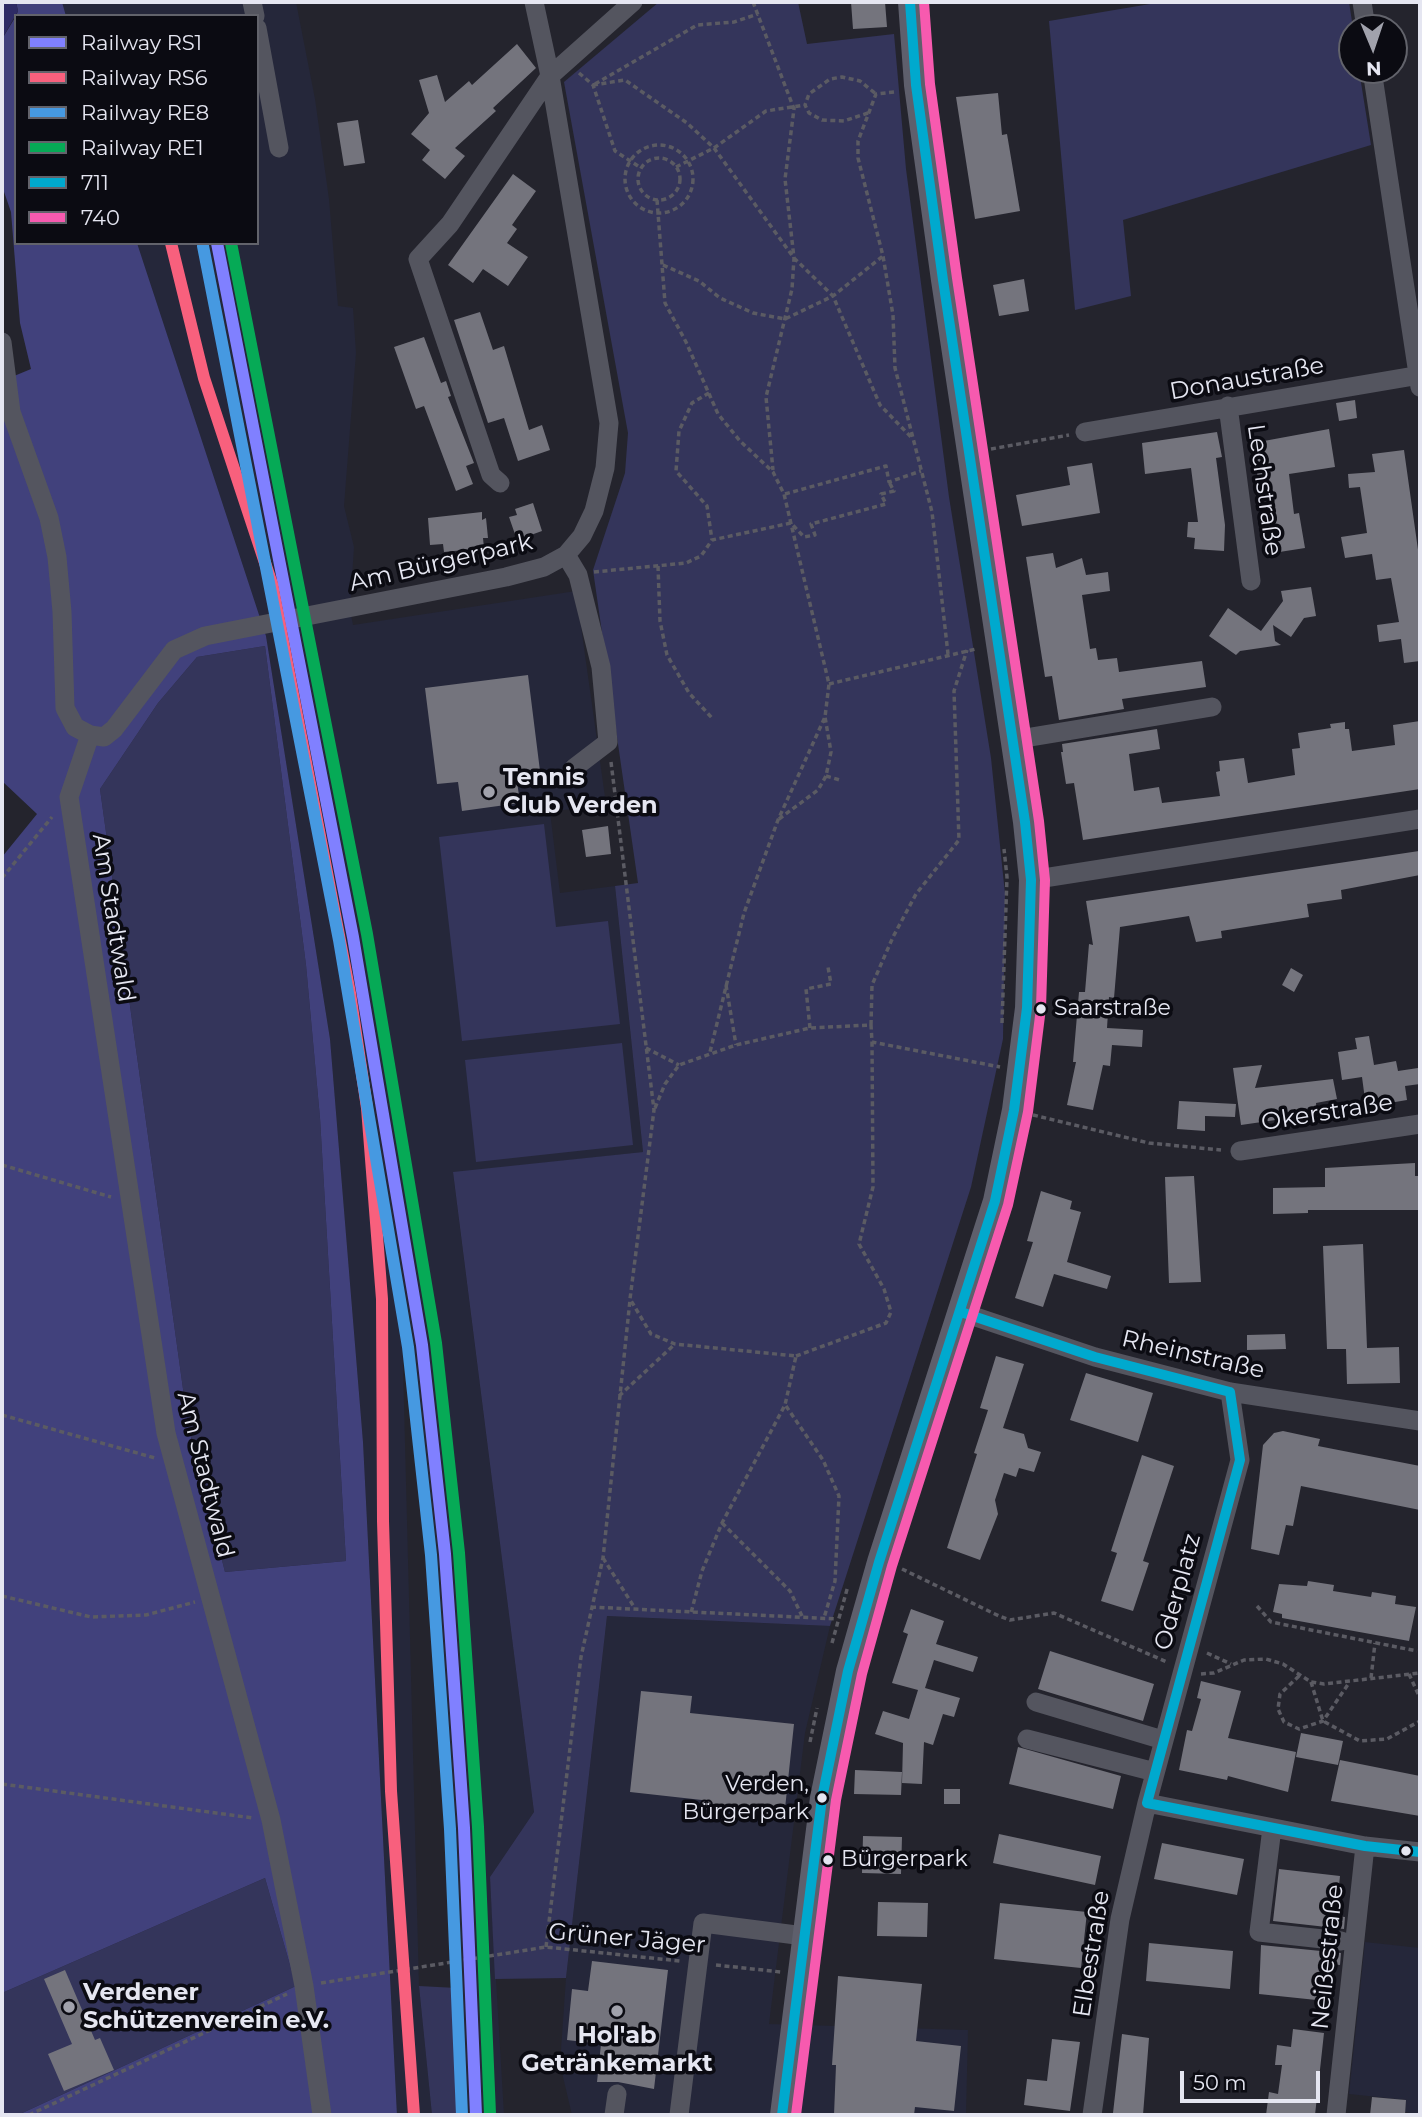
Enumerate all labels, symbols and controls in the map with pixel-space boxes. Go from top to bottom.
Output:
legend [14,14,259,245]
north arrow [1338,14,1408,84]
text: Railway RS1 [81,30,202,55]
text: N [1366,57,1382,80]
text: Railway RS6 [81,65,208,90]
text: Railway RE8 [81,100,209,125]
text: Railway RE1 [81,135,204,160]
text: 711 [81,170,109,195]
text: 740 [81,205,120,230]
street label: Donaustraße [1168,351,1326,407]
street label: Lechstraße [1240,422,1288,558]
street label: Am Bürgerpark [347,528,535,598]
place label: Tennis Club Verden [503,764,658,820]
marker: Tennis Club Verden [481,784,497,800]
street label: Am Stadtwald [85,832,141,1004]
place label: Saarstraße [1054,996,1171,1022]
marker: Saarstraße [1034,1002,1048,1016]
street label: Okerstraße [1259,1088,1395,1138]
street label: Rheinstraße [1119,1325,1267,1385]
street label: Am Stadtwald [170,1389,240,1561]
street label: Oderplatz [1149,1531,1207,1653]
place label: Verden, Bürgerpark [682,1772,809,1824]
marker: Verden, Bürgerpark [815,1791,829,1805]
unlabelled marker [1399,1844,1413,1858]
place label: Bürgerpark [841,1847,968,1873]
marker: Bürgerpark [821,1853,835,1867]
street label: Neißestraße [1306,1883,1350,2031]
street label: Elbestraße [1068,1888,1116,2020]
street label: Grüner Jäger [547,1918,707,1960]
place label: Verdener Schützenverein e.V. [83,1979,329,2035]
marker: Verdener Schützenverein e.V. [61,1999,77,2015]
marker: Hol'ab Getränkemarkt [609,2003,625,2019]
place label: Hol'ab Getränkemarkt [521,2022,713,2078]
scale bar [1184,2058,1324,2102]
text: 50 m [1193,2070,1247,2095]

